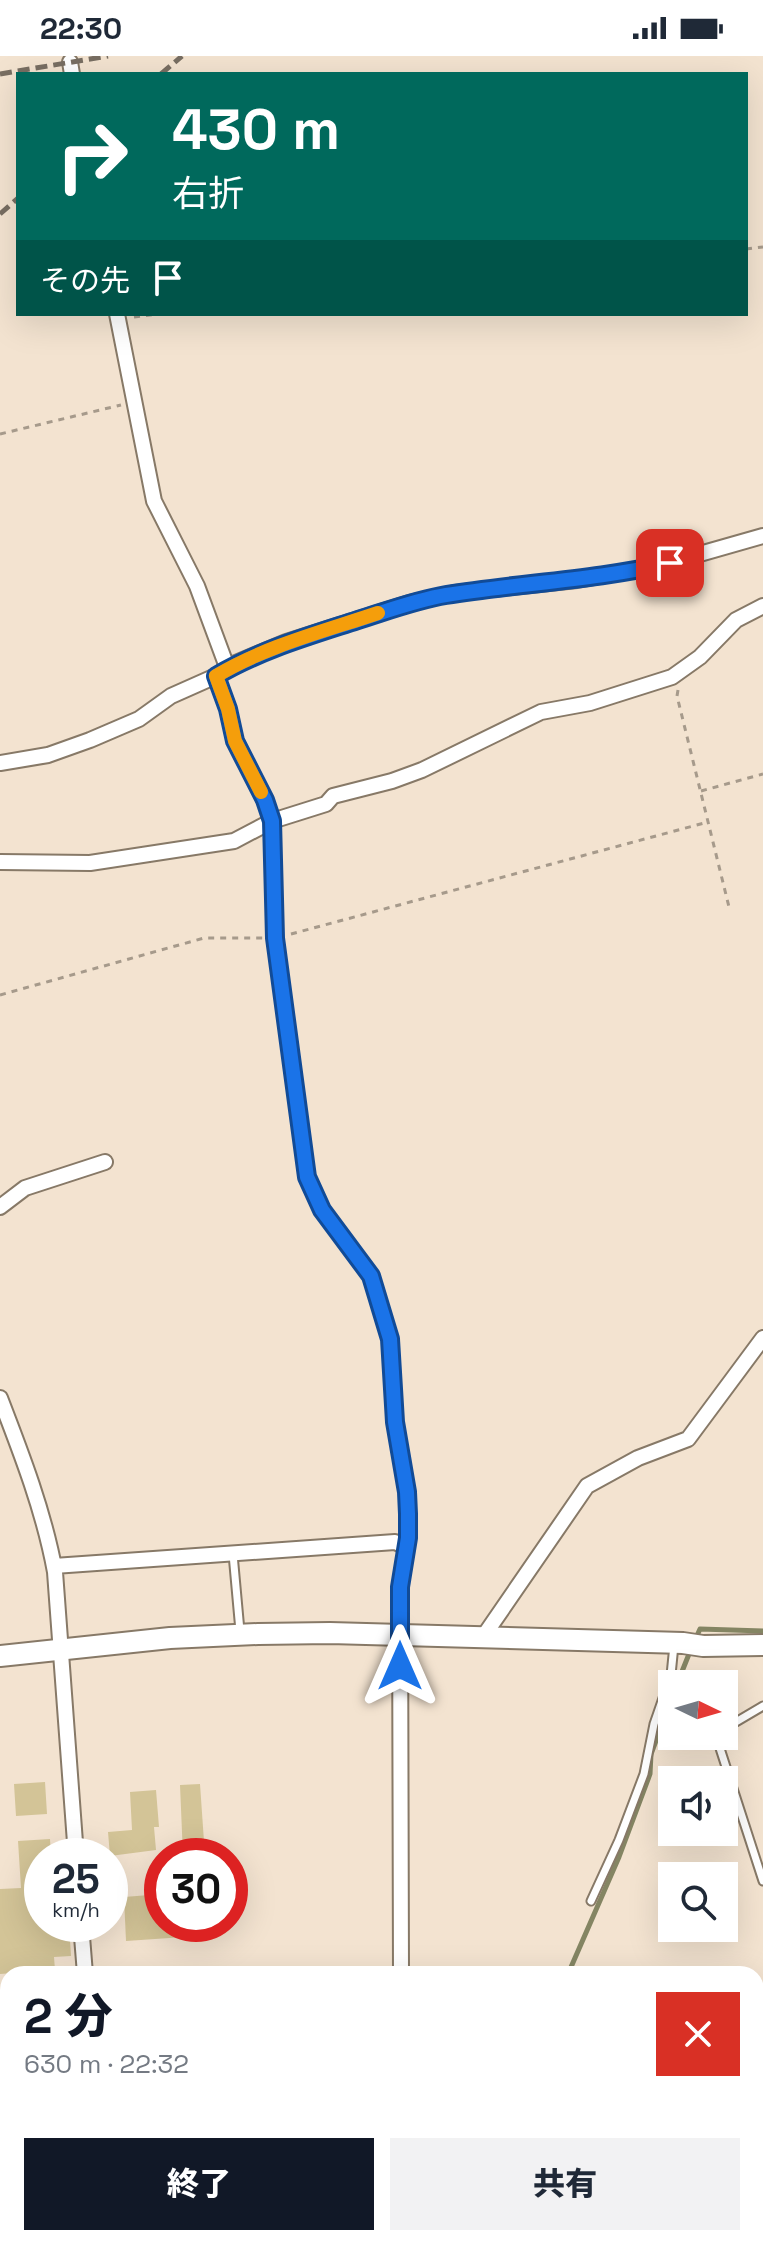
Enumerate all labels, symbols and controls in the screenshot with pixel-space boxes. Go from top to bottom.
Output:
text: 22:30 [40,9,122,48]
text: 430 m [172,94,340,165]
icon: right [40,104,144,208]
text: 右折 [172,171,244,217]
icon: arrive [146,256,190,300]
text: その先 [40,261,130,300]
pin [636,529,704,597]
icon: arrive [648,541,692,585]
position arrow [358,1624,442,1708]
north arrow [658,1670,738,1750]
map controls [658,1670,738,1942]
button: sound [658,1766,738,1846]
speed limit sign: 30 [144,1838,248,1942]
text: 25 [52,1854,100,1905]
button: search [658,1862,738,1942]
text: km/h [52,1897,100,1923]
text: 2 分 [24,1986,113,2047]
button: close [656,1992,740,2076]
text: 630 m · 22:32 [24,2047,189,2081]
button: 終了 [24,2138,374,2230]
button: 共有 [390,2138,740,2230]

